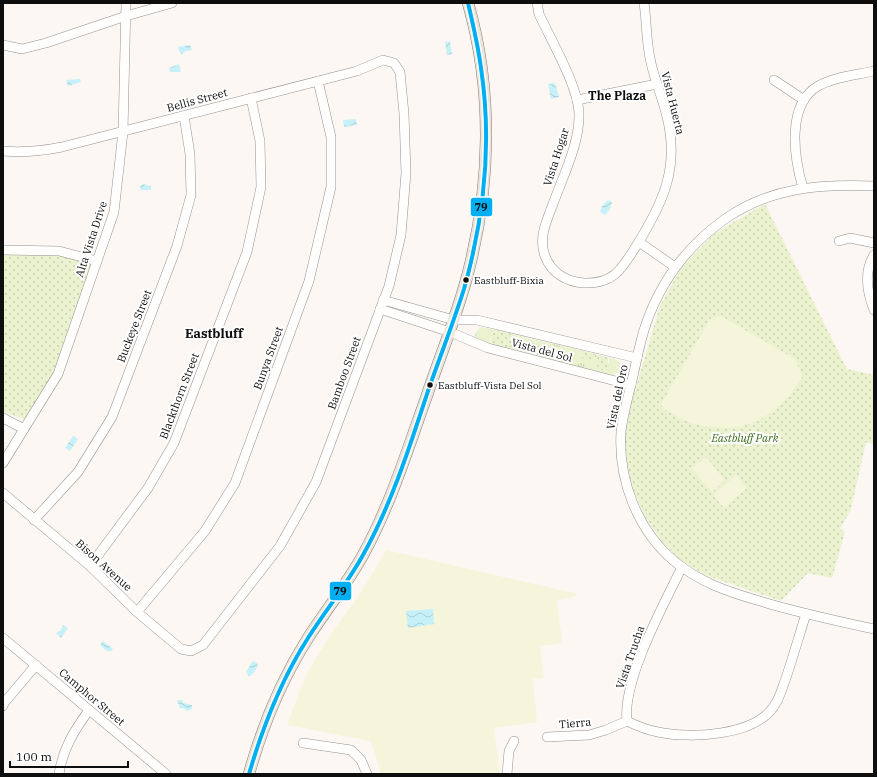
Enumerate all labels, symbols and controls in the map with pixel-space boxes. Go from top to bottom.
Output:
street label: Vista Huerta [658,70,688,136]
street label: Bellis Street [165,85,229,115]
district label: The Plaza [588,88,646,103]
street label: Vista Hogar [540,126,572,188]
line badge: 79 [470,197,493,217]
street label: Alta Vista Drive [72,199,110,279]
text: 79 [474,200,488,214]
place label: Eastbluff-Bixia [474,274,545,287]
marker: Eastbluff-Bixia [461,275,471,285]
street label: Buckeye Street [114,287,154,364]
street label: Bunya Street [250,324,286,391]
district label: Eastbluff [185,325,244,342]
street label: Bamboo Street [324,335,364,411]
street label: Vista del Sol [510,335,574,365]
street label: Blackthorn Street [156,351,202,441]
street label: Vista del Oro [603,363,631,431]
place label: Eastbluff-Vista Del Sol [438,379,542,392]
marker: Eastbluff-Vista Del Sol [425,380,435,390]
park label: Eastbluff Park [710,431,779,445]
street label: Bison Avenue [73,536,135,594]
line badge: 79 [329,581,352,601]
text: 79 [333,584,347,598]
street label: Vista Trucha [613,624,647,690]
street label: Camphor Street [56,665,128,729]
street label: Tierra [558,715,592,731]
scale bar [10,743,128,769]
text: 100 m [16,749,52,764]

